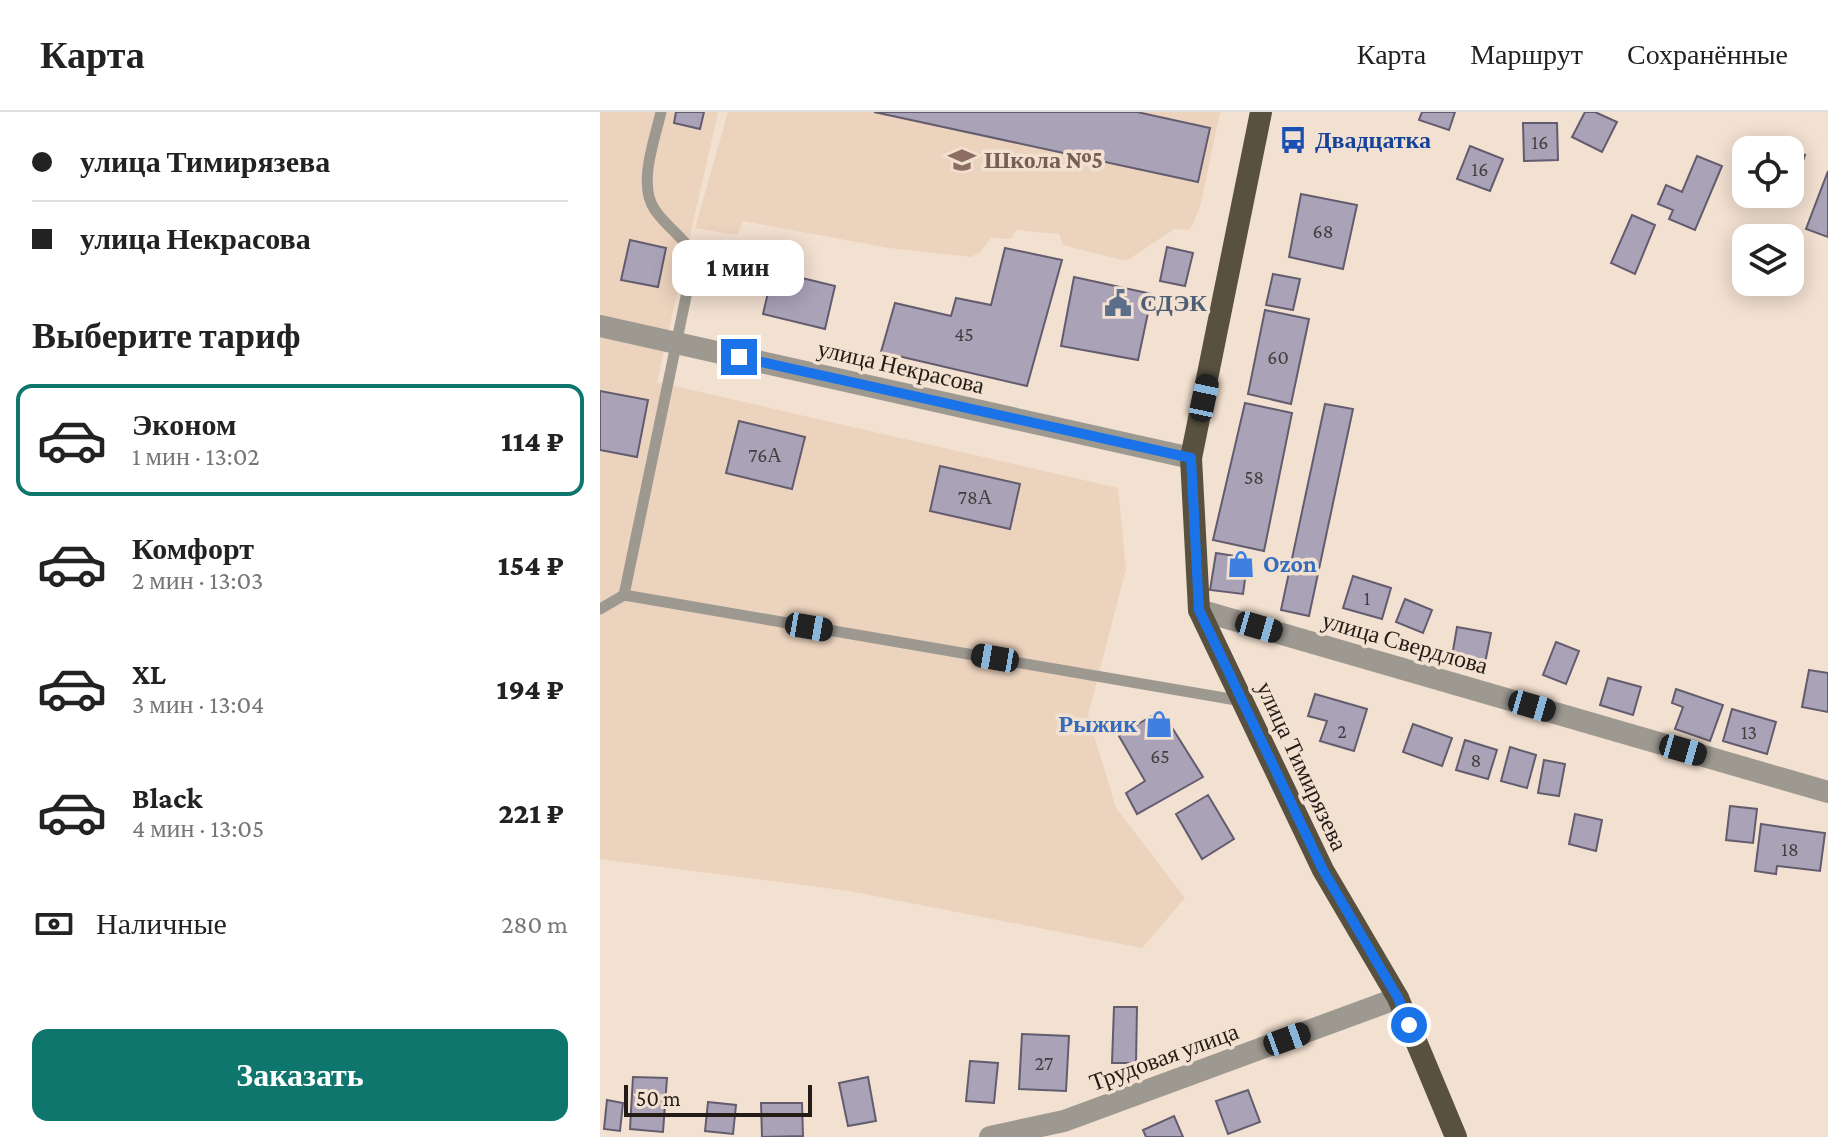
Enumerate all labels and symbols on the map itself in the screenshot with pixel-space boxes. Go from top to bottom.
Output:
bus stop icon: Двадцатка [1278,125,1308,155]
place label: Двадцатка [1315,126,1431,153]
house number: 16 [1532,131,1548,153]
school or university icon: Школа №5 [947,145,977,175]
place label: Школа №5 [984,146,1103,173]
house number: 16 [1472,158,1488,180]
house number: 68 [1313,220,1333,242]
callout: 1 мин [673,241,805,297]
public building icon: СДЭК [1103,288,1133,318]
place label: СДЭК [1140,289,1208,316]
house number: 45 [954,323,974,345]
street label: улица Некрасова [815,334,987,399]
route end [721,339,757,375]
house number: 60 [1267,346,1289,368]
car [1187,372,1221,424]
house number: 76А [748,444,782,466]
house number: 58 [1244,466,1264,488]
house number: 78А [958,486,993,508]
shop icon: Ozon [1226,549,1256,579]
place label: Ozon [1263,550,1317,577]
house number: 1 [1364,587,1370,609]
street label: улица Свердлова [1319,606,1491,679]
car [1233,609,1285,645]
car [783,611,835,643]
car [969,642,1021,674]
street label: улица Тимирязева [1251,677,1354,855]
car [1506,688,1558,724]
shop icon: Рыжик [1144,709,1174,739]
place label: Рыжик [1059,710,1137,737]
house number: 2 [1337,720,1347,742]
house number: 13 [1741,721,1757,743]
car [1657,732,1709,768]
house number: 65 [1150,745,1170,767]
house number: 8 [1471,749,1481,771]
house number: 18 [1781,838,1799,860]
route start [1391,1007,1427,1043]
street label: Трудовая улица [1086,1017,1242,1096]
car [1260,1020,1314,1058]
house number: 27 [1035,1052,1053,1074]
scale bar [624,1081,812,1117]

